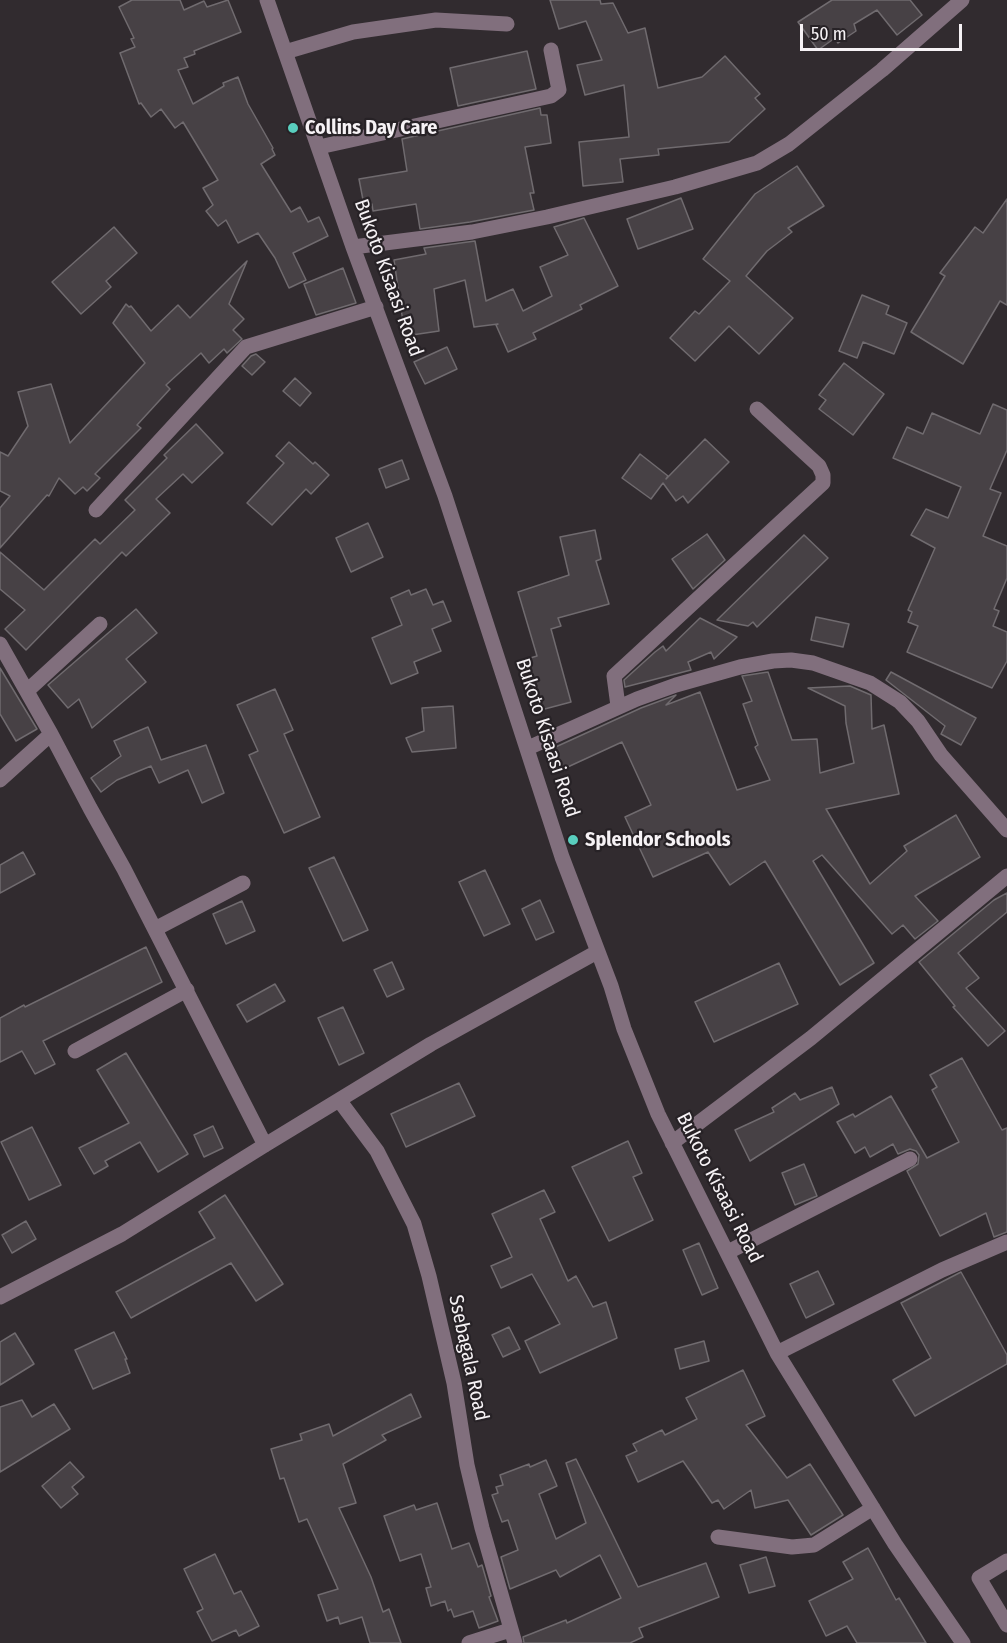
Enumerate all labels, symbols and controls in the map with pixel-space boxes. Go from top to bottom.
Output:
scale bar [803,12,965,50]
text: 50 m [811,23,847,45]
place label: Collins Day Care [305,116,437,140]
marker: Collins Day Care [286,121,300,135]
street label: Bukoto Kisaasi Road [348,196,428,360]
street label: Bukoto Kisaasi Road [510,656,584,820]
place label: Splendor Schools [585,828,730,852]
marker: Splendor Schools [566,833,580,847]
street label: Bukoto Kisaasi Road [671,1109,767,1267]
street label: Ssebagala Road [443,1293,493,1423]

